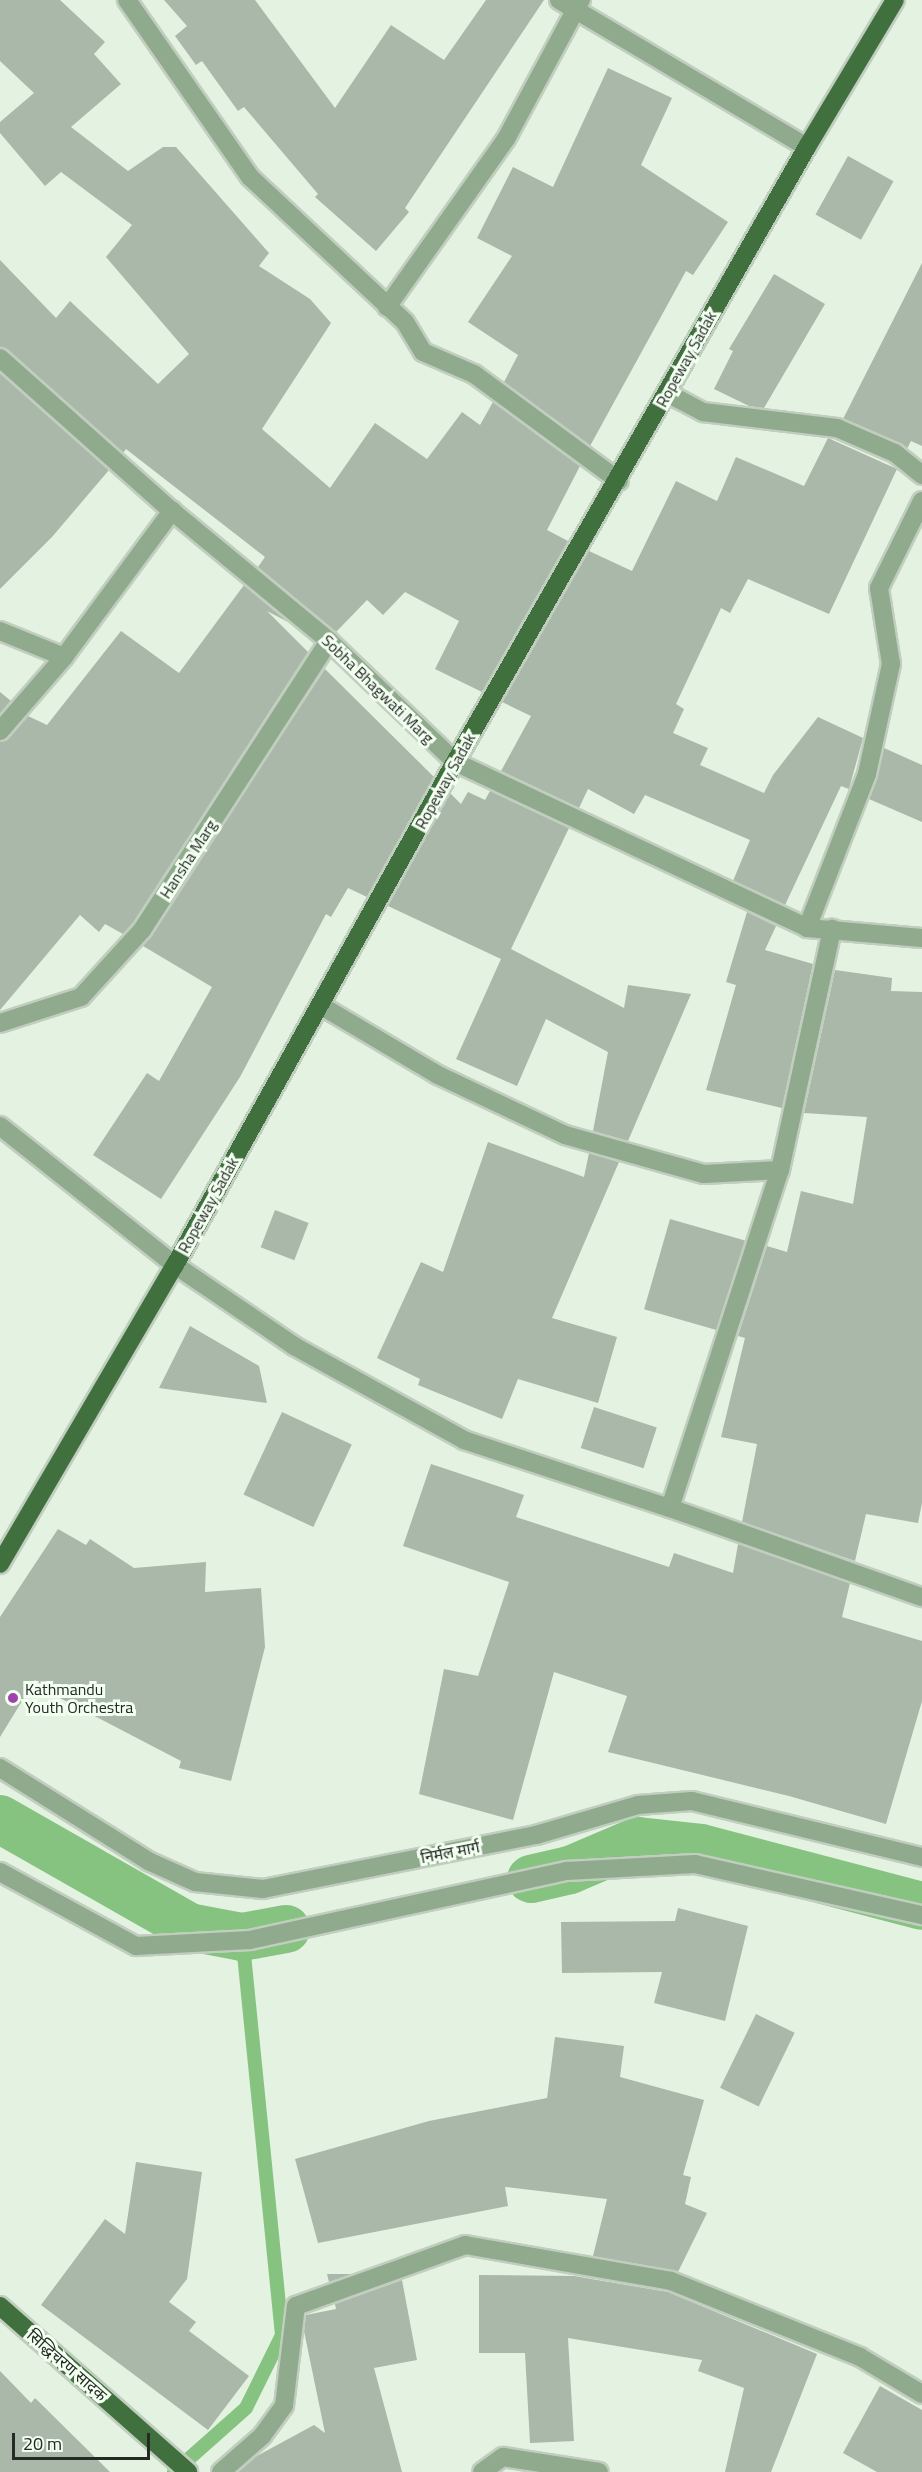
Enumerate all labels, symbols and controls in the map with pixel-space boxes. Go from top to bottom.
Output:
street label: Ropeway Sadak [652,308,720,410]
street label: Sobha Bhagwati Marg [318,631,438,747]
street label: Ropeway Sadak [411,730,479,832]
street label: Hansha Marg [155,816,221,902]
street label: Ropeway Sadak [174,1154,242,1256]
place label: Kathmandu Youth Orchestra [25,1679,133,1717]
marker: Kathmandu Youth Orchestra [6,1691,20,1705]
street label: निर्मल मार्ग [419,1837,481,1867]
street label: सिद्धिचरण सादक [23,2325,111,2405]
scale bar [15,2421,153,2459]
text: 20 m [23,2430,62,2457]

